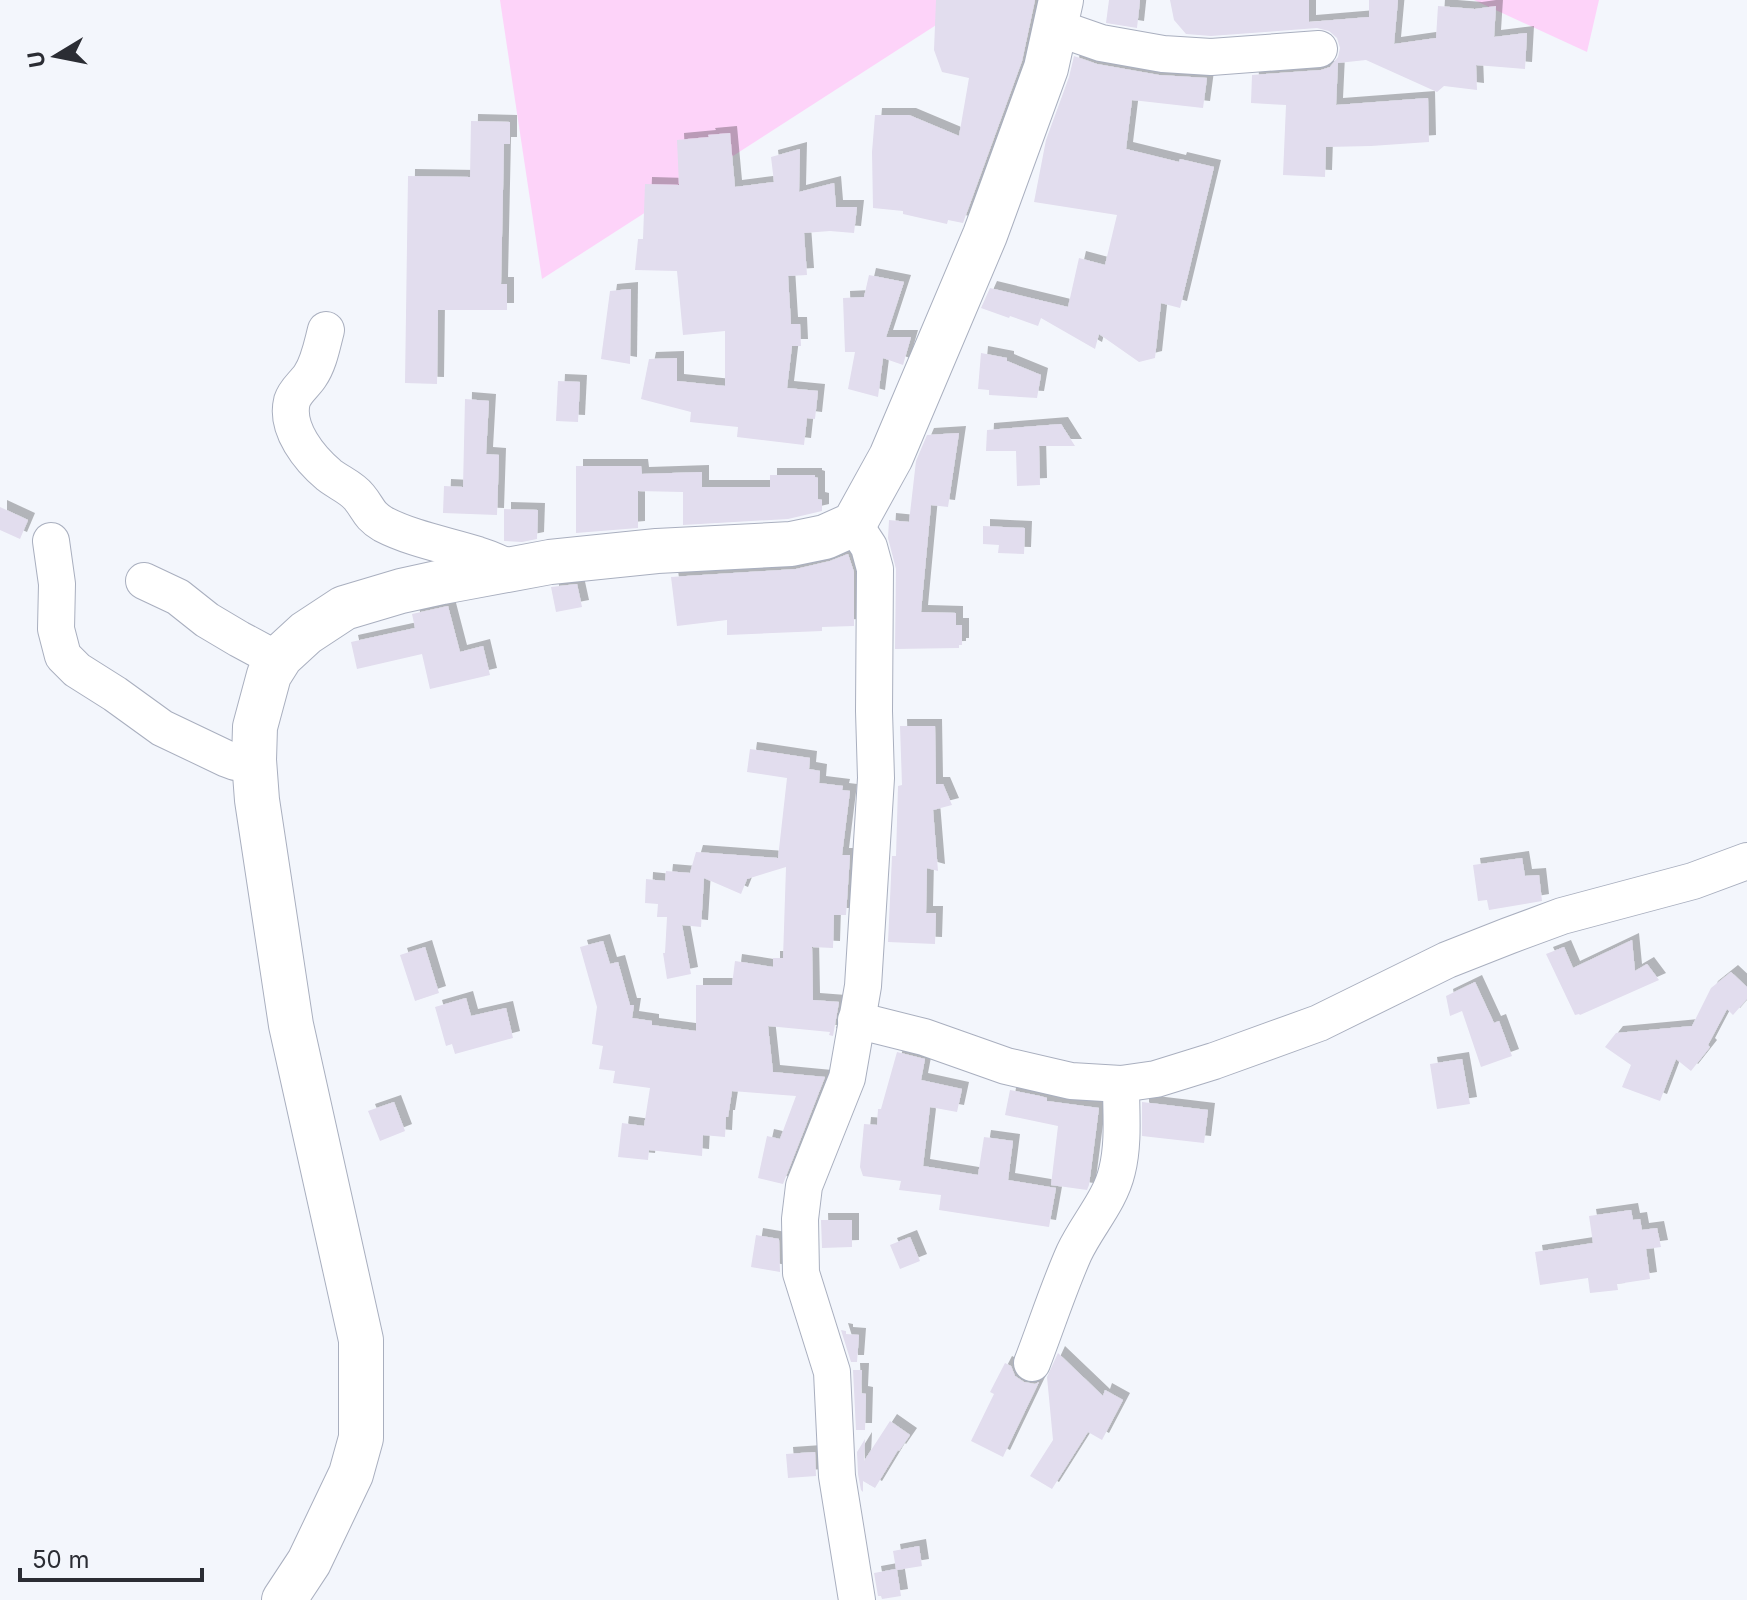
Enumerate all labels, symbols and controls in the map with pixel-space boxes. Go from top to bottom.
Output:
north arrow [16,16,96,96]
text: U [22,49,51,70]
scale bar [20,1532,202,1582]
text: 50 m [32,1545,90,1574]

